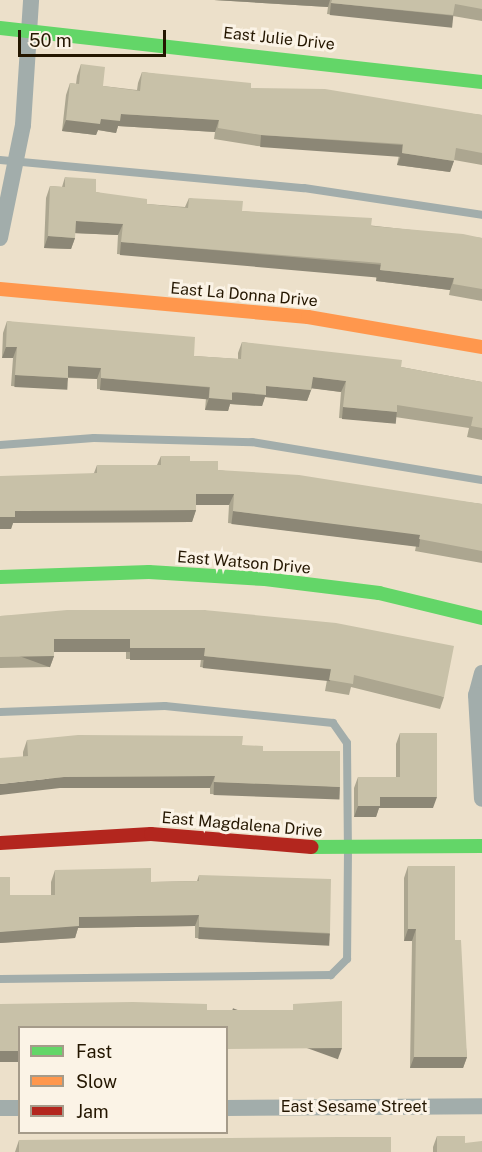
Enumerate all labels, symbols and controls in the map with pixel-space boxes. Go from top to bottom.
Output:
scale bar [21,18,170,56]
street label: East Julie Drive [222,24,336,54]
text: 50 m [29,30,72,51]
street label: East La Donna Drive [169,279,319,311]
street label: East Watson Drive [176,548,312,578]
street label: East Magdalena Drive [161,808,323,842]
legend [18,1026,228,1134]
text: Fast [76,1041,112,1062]
text: Slow [76,1071,117,1092]
street label: East Sesame Street [281,1097,427,1117]
text: Jam [76,1101,109,1122]

